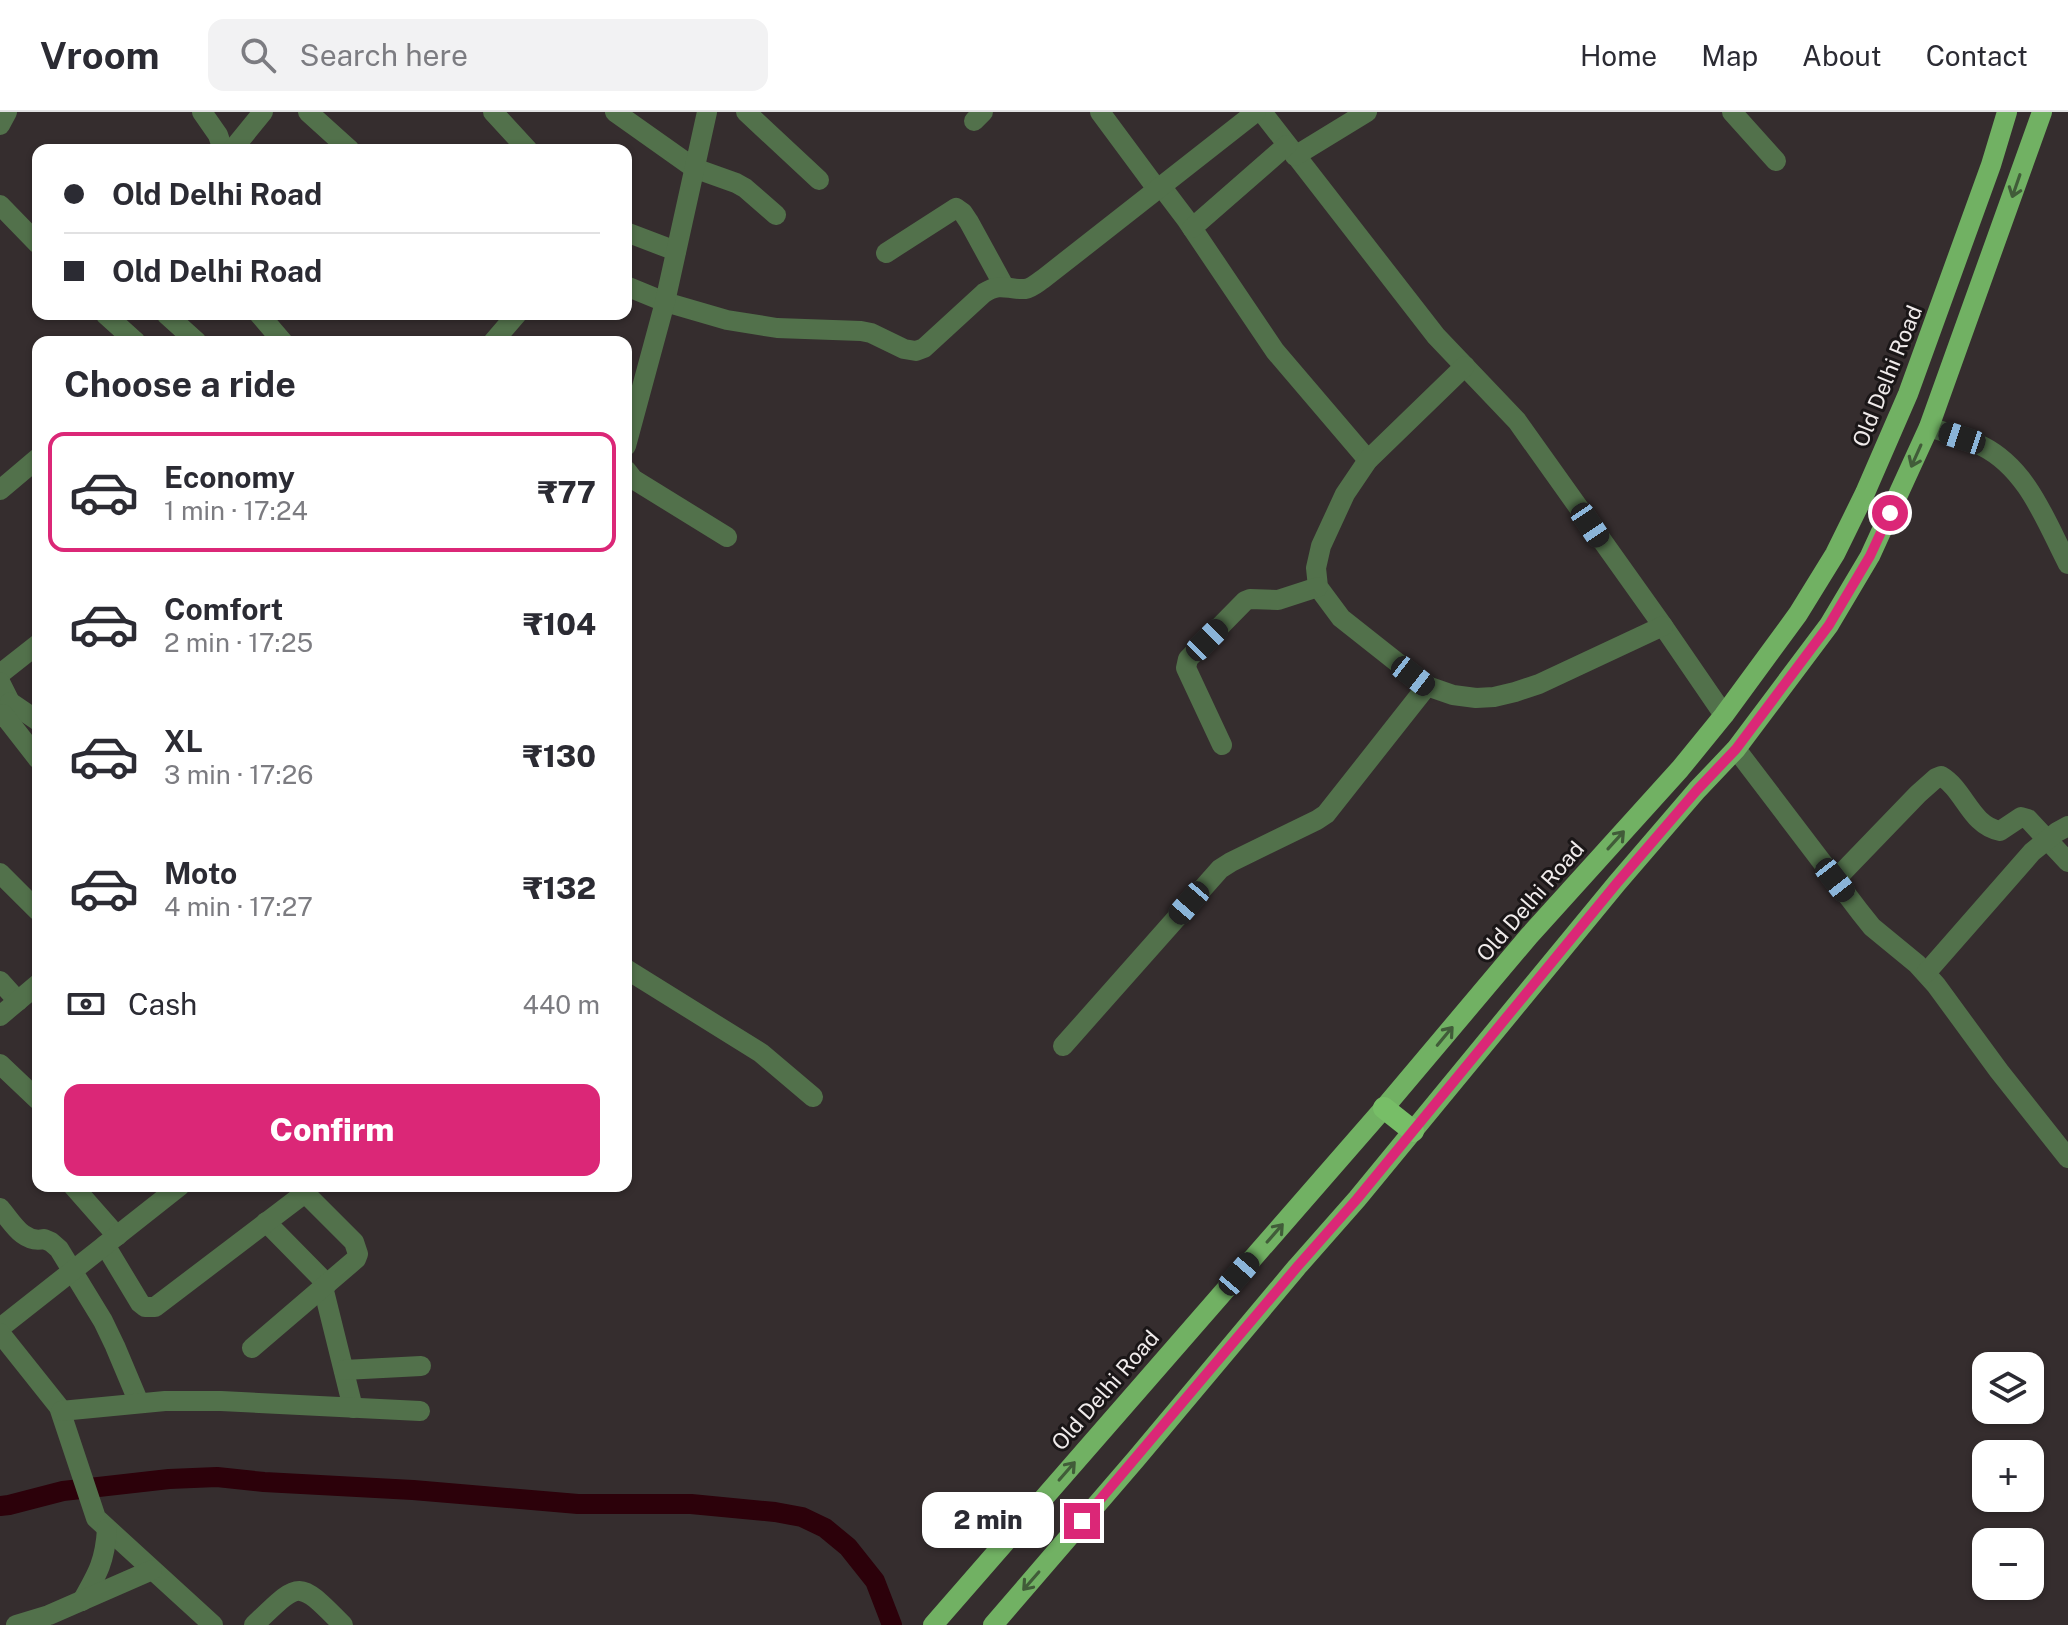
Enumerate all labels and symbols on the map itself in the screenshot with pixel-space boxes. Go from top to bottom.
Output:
one-way arrow [2008,173,2023,198]
street label: Old Delhi Road [1847,301,1927,451]
car [1935,419,1989,457]
one-way arrow [1908,443,1923,468]
route start [1872,495,1908,531]
car [1567,498,1613,552]
car [1182,615,1232,665]
car [1387,652,1439,700]
one-way arrow [1607,831,1625,851]
street label: Old Delhi Road [1471,836,1589,966]
car [1811,854,1859,906]
car [1164,877,1214,929]
one-way arrow [1436,1026,1454,1047]
one-way arrow [1266,1223,1284,1243]
car [1214,1248,1264,1300]
street label: Old Delhi Road [1046,1325,1164,1455]
one-way arrow [1058,1461,1076,1481]
callout: 2 min [922,1493,1054,1549]
route end [1064,1503,1100,1539]
one-way arrow [1022,1570,1040,1590]

